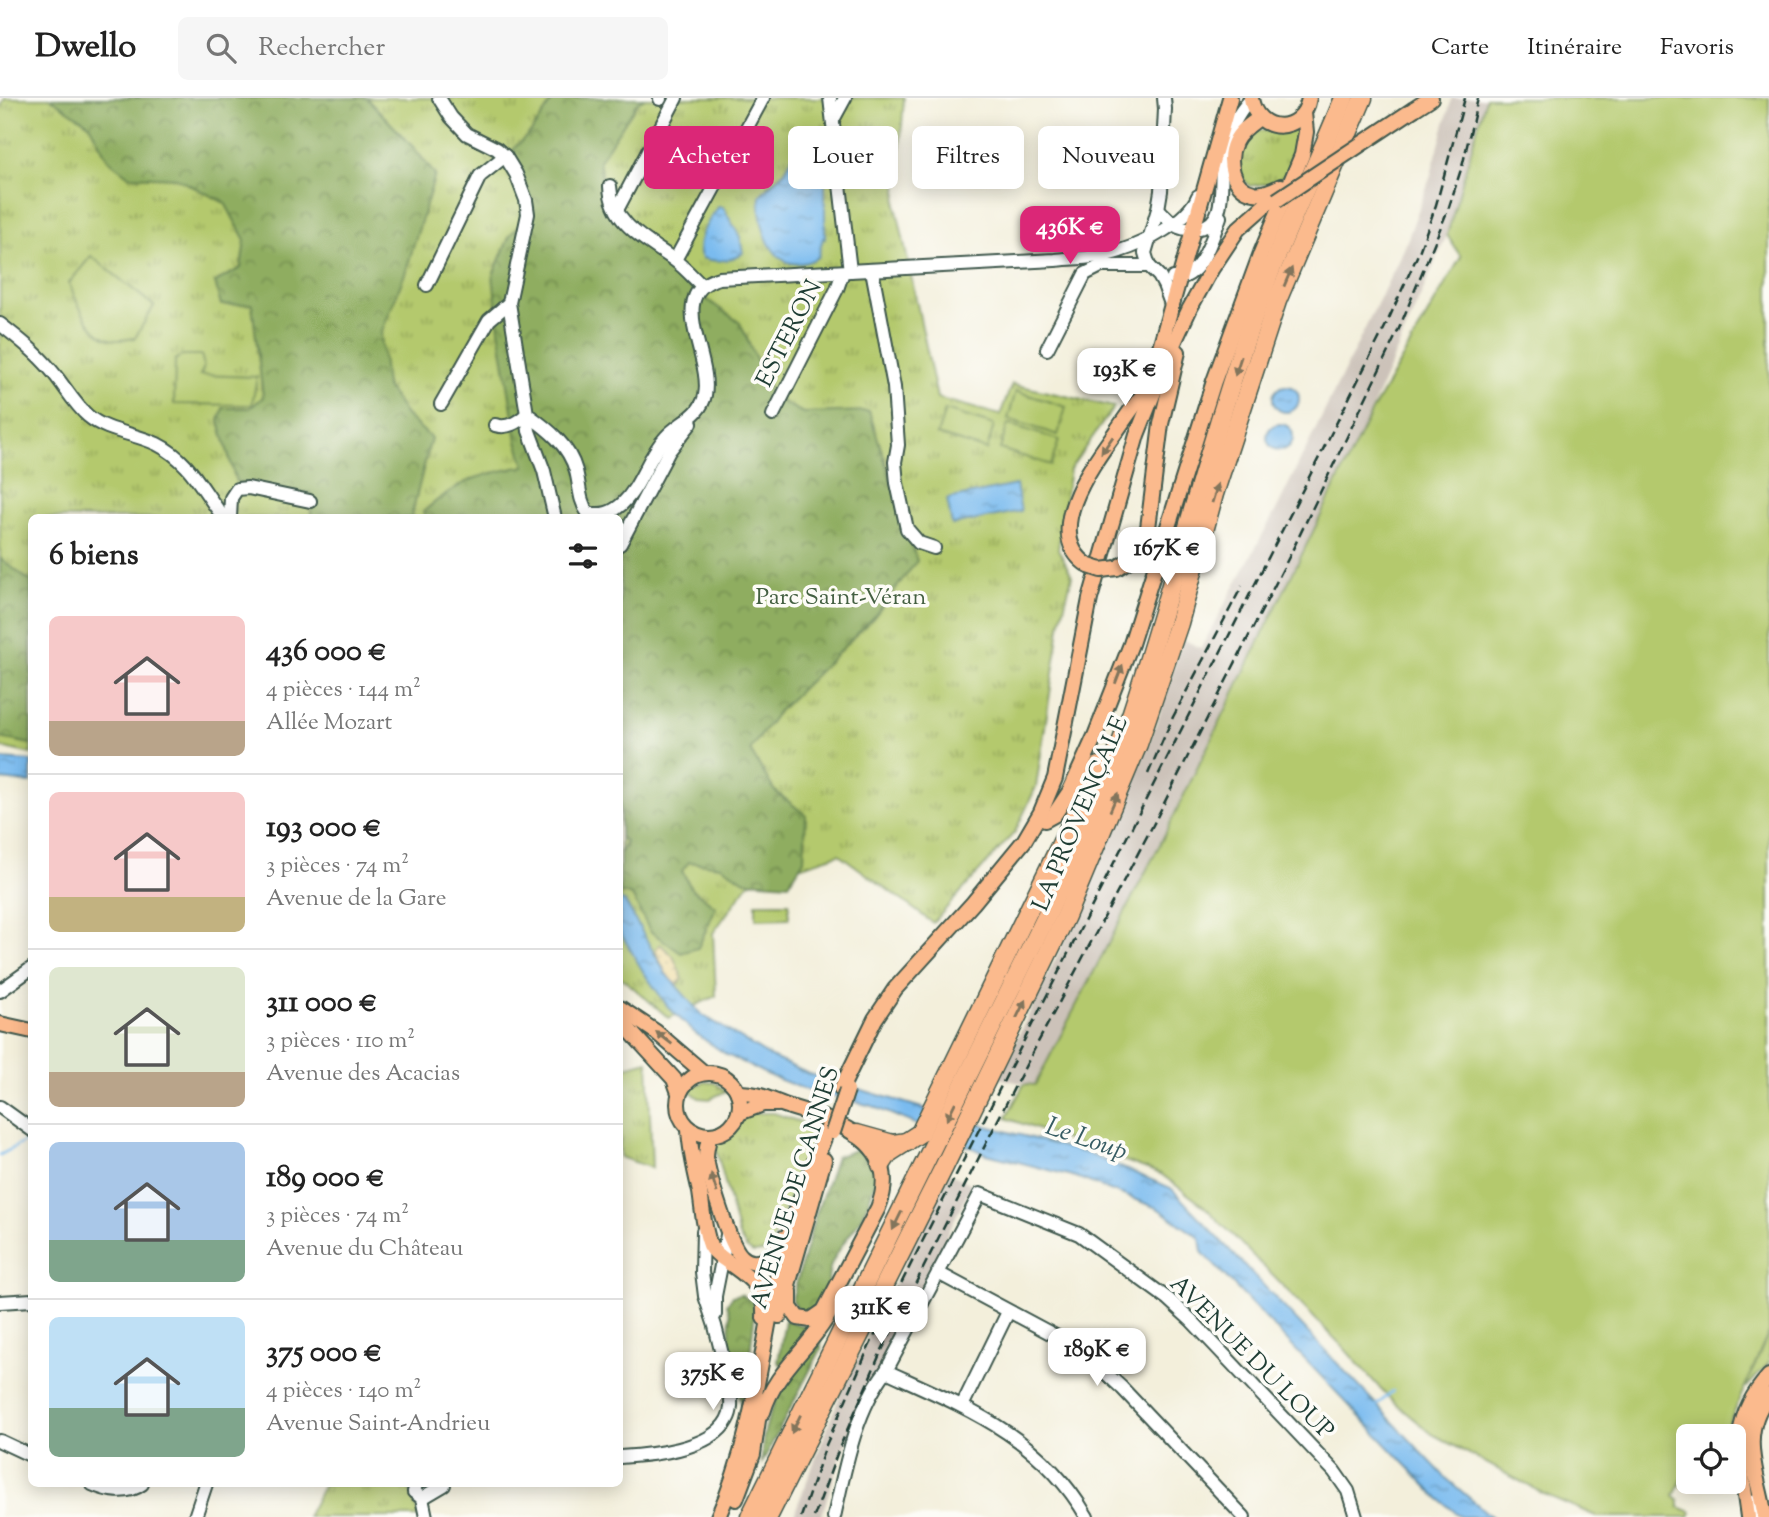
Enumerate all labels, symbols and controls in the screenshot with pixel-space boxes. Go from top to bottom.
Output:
search box [178,17,668,80]
text: Dwello [35,24,136,72]
icon: search [202,29,240,67]
text: Rechercher [258,30,385,67]
text: Carte [1431,31,1489,65]
text: Itinéraire [1527,31,1622,65]
text: Favoris [1660,31,1734,65]
chip: Acheter [644,126,774,189]
chip: Louer [788,126,898,189]
chip: Filtres [912,126,1024,189]
chip: Nouveau [1038,126,1179,189]
pin: 436K € [1013,206,1127,266]
text: 436K € [1036,212,1104,245]
one-way arrow [1282,266,1293,287]
street label: ESTERON [749,275,831,393]
pin: 193K € [1068,348,1182,408]
text: 193K € [1093,354,1157,387]
one-way arrow [1232,356,1243,377]
one-way arrow [1100,436,1114,454]
one-way arrow [1210,482,1220,503]
pin: 167K € [1110,528,1224,587]
text: 167K € [1134,533,1200,566]
text: 6 biens [49,535,139,578]
icon: filters [564,537,602,575]
park label: Parc Saint-Véran [756,581,926,615]
text: 436 000 € [266,631,387,674]
icon: home [105,644,189,728]
one-way arrow [1114,664,1125,685]
text: 4 pièces · 144 m² [266,674,421,707]
text: Allée Mozart [266,707,392,740]
street label: LA PROVENÇALE [1025,711,1138,917]
one-way arrow [1109,791,1120,812]
text: 193 000 € [266,807,381,850]
icon: home [105,820,189,904]
text: 3 pièces · 74 m² [266,850,409,883]
text: Avenue de la Gare [266,883,446,916]
text: 311 000 € [266,982,377,1025]
icon: home [105,995,189,1079]
one-way arrow [1015,999,1027,1019]
text: 3 pièces · 110 m² [266,1025,415,1058]
one-way arrow [655,1031,673,1046]
text: Avenue des Acacias [266,1058,460,1091]
street label: AVENUE DE CANNES [743,1063,849,1313]
one-way arrow [945,1101,957,1121]
water label: Le Loup [1040,1109,1132,1171]
text: 189 000 € [266,1157,385,1200]
icon: home [105,1170,189,1254]
one-way arrow [708,1172,718,1193]
text: 3 pièces · 74 m² [266,1200,409,1233]
one-way arrow [891,1211,903,1231]
text: Avenue du Château [266,1233,463,1266]
street label: AVENUE DU LOUP [1161,1268,1341,1448]
pin: 311K € [824,1286,938,1346]
text: 311K € [851,1292,911,1325]
pin: 189K € [1040,1328,1154,1388]
text: 375 000 € [266,1332,382,1375]
text: 189K € [1064,1334,1130,1367]
icon: home [105,1345,189,1429]
pin: 375K € [656,1352,770,1412]
text: 375K € [681,1358,745,1391]
text: 4 pièces · 140 m² [266,1375,421,1408]
text: Avenue Saint-Andrieu [266,1408,490,1441]
one-way arrow [790,1414,801,1434]
map controls [1676,1424,1746,1494]
button: locate [1676,1424,1746,1494]

